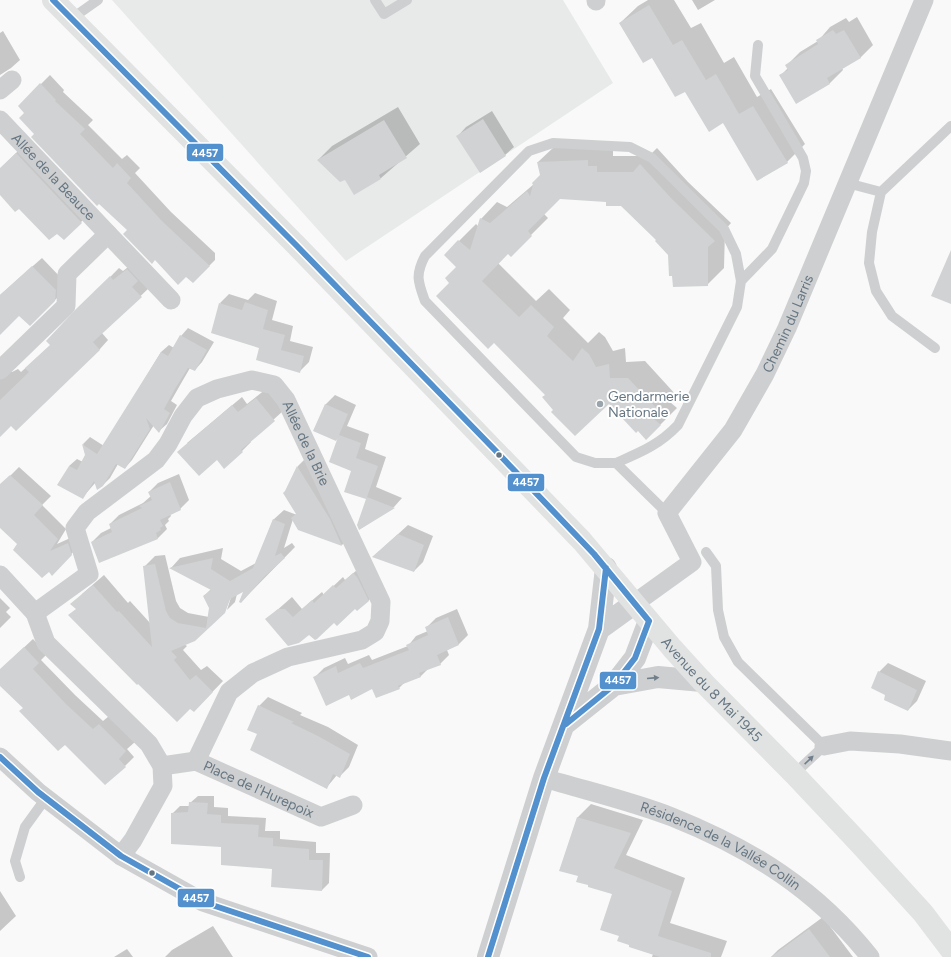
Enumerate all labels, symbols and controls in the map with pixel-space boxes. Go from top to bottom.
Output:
street label: Allée de la Beauce [8,129,99,224]
line badge: 4457 [186,143,224,162]
text: 4457 [192,147,218,160]
street label: Chemin du Larris [758,272,817,375]
place label: Gendarmerie Nationale [608,388,690,421]
street label: Allée de la Brie [279,398,334,488]
marker: Gendarmerie Nationale [595,399,605,409]
unlabelled marker [494,450,504,460]
line badge: 4457 [507,473,545,492]
text: 4457 [513,476,539,489]
street label: Avenue du 8 Mai 1945 [658,633,766,745]
line badge: 4457 [599,671,637,690]
text: 4457 [605,674,631,687]
one-way arrow [647,674,659,681]
one-way arrow [804,755,814,765]
street label: Place de l'Hurepoix [201,757,317,821]
street label: Résidence de la Vallée Collin [638,798,804,894]
unlabelled marker [147,868,157,878]
line badge: 4457 [177,888,215,908]
text: 4457 [183,892,209,905]

